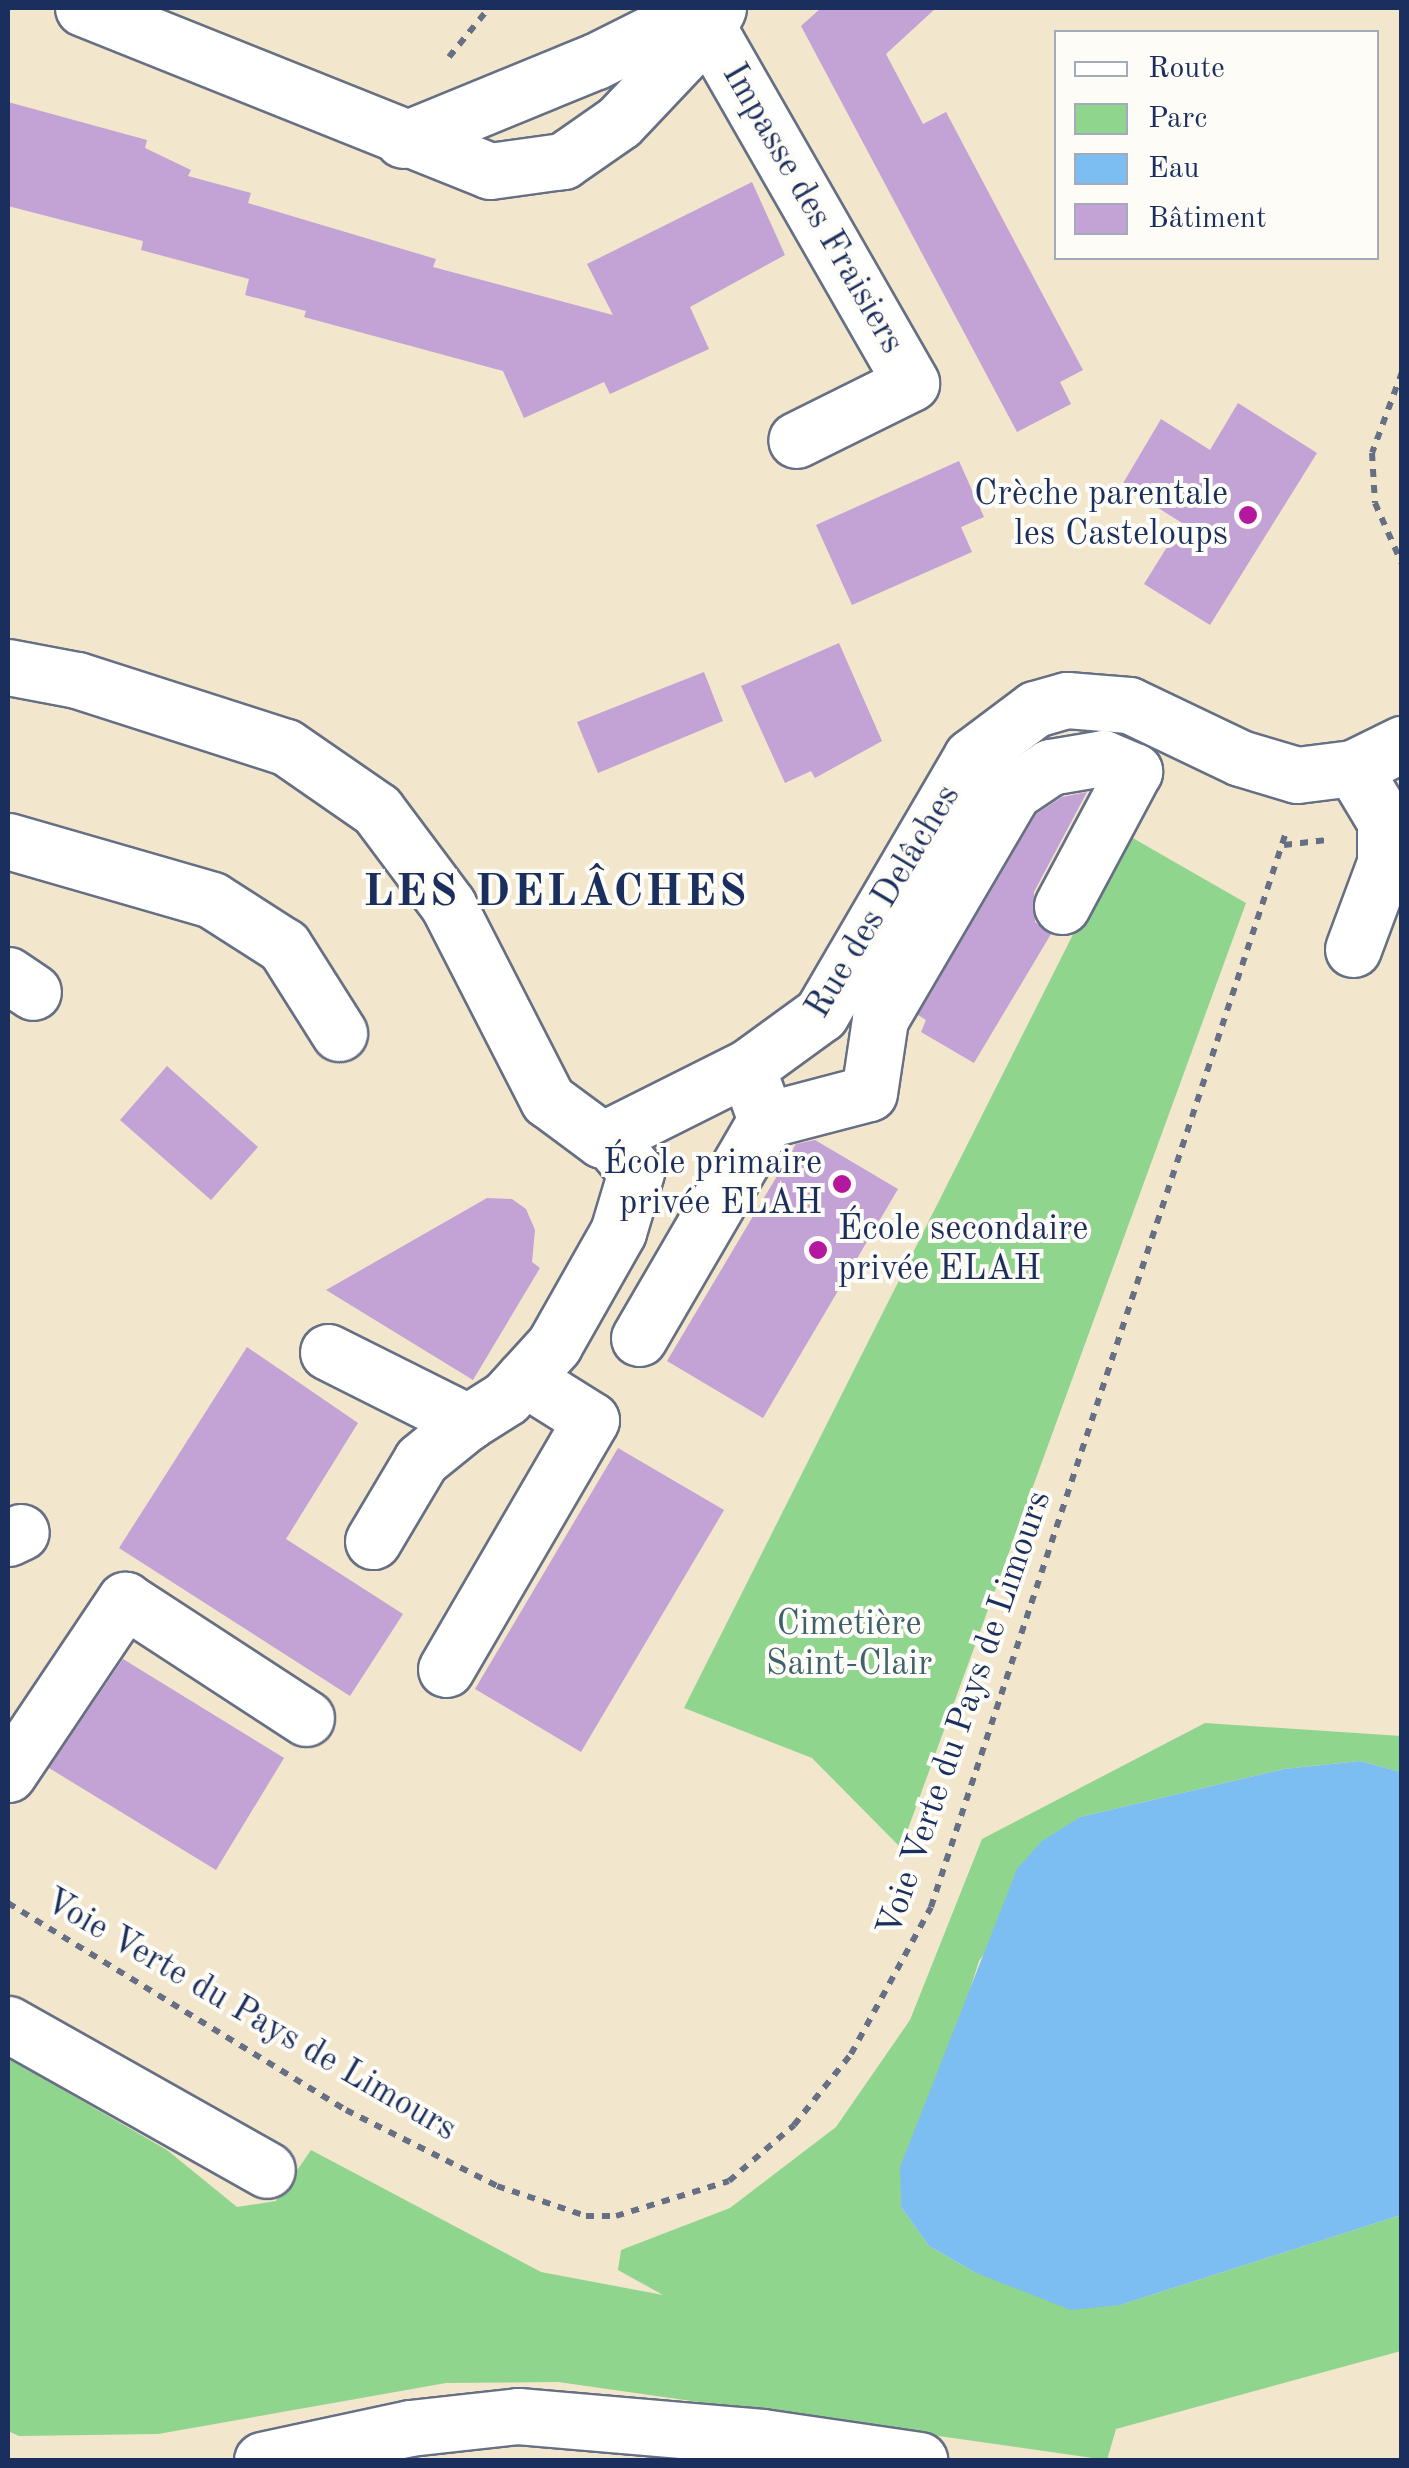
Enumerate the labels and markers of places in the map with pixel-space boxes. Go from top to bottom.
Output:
place label: Crèche parentale les Casteloups [974,474,1228,556]
marker: Crèche parentale les Casteloups [1237,504,1259,526]
place label: École primaire privée ELAH [603,1143,822,1225]
marker: École primaire privée ELAH [831,1173,853,1195]
place label: École secondaire privée ELAH [838,1209,1088,1291]
marker: École secondaire privée ELAH [807,1239,829,1261]

